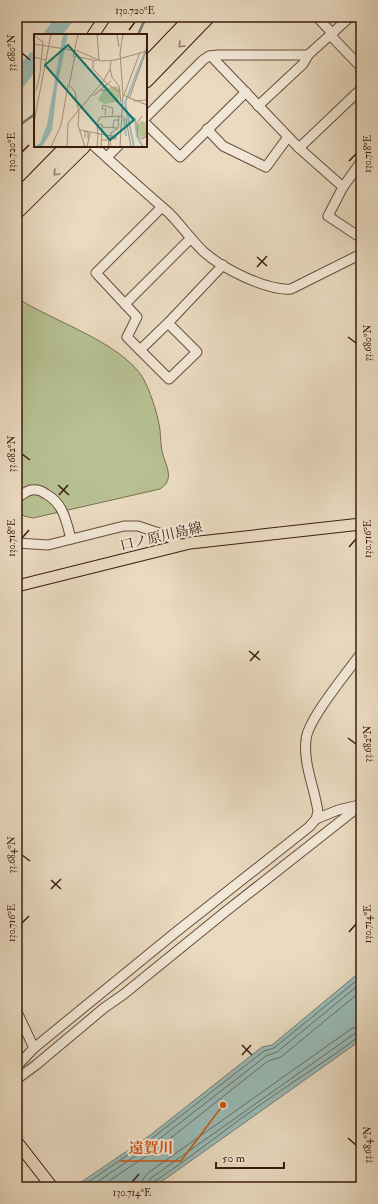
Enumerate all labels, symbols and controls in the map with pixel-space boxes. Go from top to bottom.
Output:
text: 130.720°E [115,5,155,17]
text: 33.680°N [6,34,18,71]
inset map [34,34,147,147]
one-way arrow [178,40,186,48]
text: 130.720°E [6,132,18,172]
text: 130.718°E [362,135,374,173]
one-way arrow [53,169,61,176]
text: 33.680°N [362,324,374,361]
text: 33.682°N [6,436,18,472]
text: 130.718°E [6,519,18,557]
street label: 口ノ原川島線 [118,519,204,554]
text: 130.716°E [362,520,374,558]
text: 33.682°N [362,726,374,762]
text: 33.684°N [6,836,18,874]
text: 130.716°E [6,904,18,942]
text: 130.714°E [362,905,374,943]
text: 33.684°N [362,1126,374,1164]
callout: 遠賀川 [120,1134,181,1161]
text: 遠賀川 [128,1139,174,1158]
scale bar [216,1144,284,1170]
text: 50 m [222,1151,246,1166]
text: 130.714°E [113,1187,151,1199]

